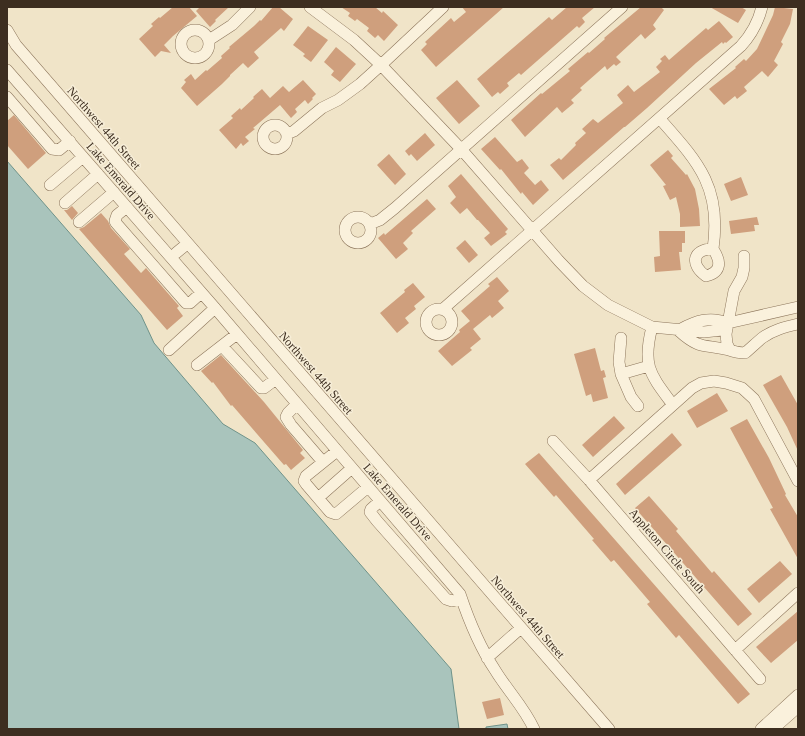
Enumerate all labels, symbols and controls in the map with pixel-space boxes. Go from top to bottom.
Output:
street label: Northwest 44th Street [64,84,144,173]
street label: Lake Emerald Drive [84,139,158,223]
street label: Northwest 44th Street [276,329,356,418]
street label: Lake Emerald Drive [361,460,435,544]
street label: Appleton Circle South [626,506,708,596]
street label: Northwest 44th Street [488,573,568,662]

